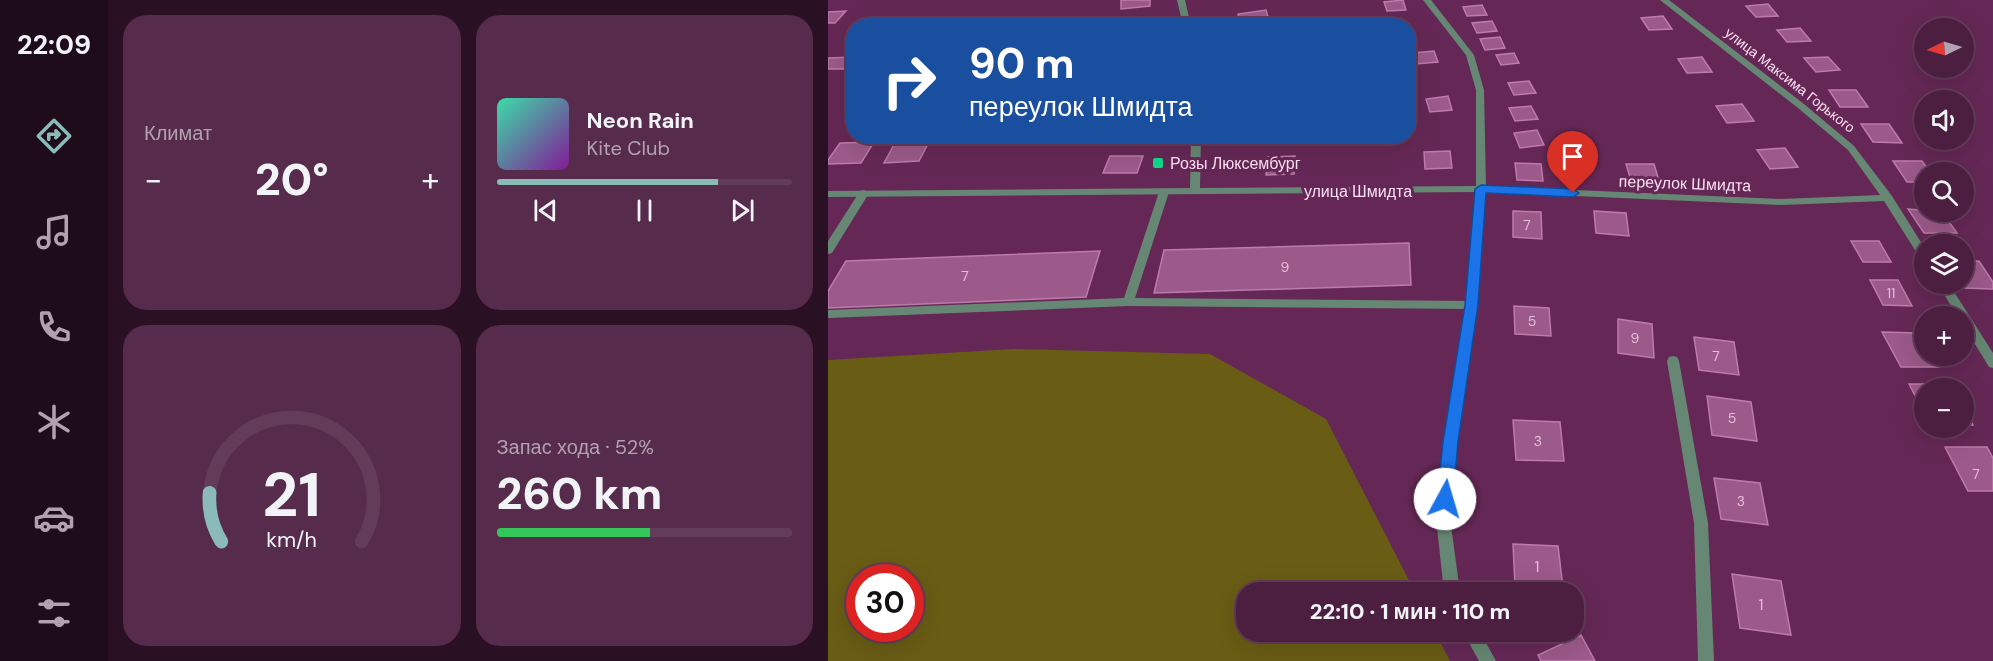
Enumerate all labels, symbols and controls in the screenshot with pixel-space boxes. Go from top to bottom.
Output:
north arrow [1914,18,1974,78]
map controls [1914,18,1974,438]
street label: улица Максима Горького [1721,24,1859,137]
text: 22:09 [17,27,91,62]
text: 90 m [969,36,1075,91]
icon: right [870,42,948,120]
text: переулок Шмидта [969,89,1193,124]
button: sound [1914,90,1974,150]
text: Neon Rain [587,106,694,135]
icon: directions [33,115,75,157]
text: Климат [144,120,212,146]
pin [1547,131,1598,193]
text: Kite Club [587,135,670,161]
icon: arrive [1556,140,1589,173]
text: 20° [255,150,329,209]
place label: Розы Люксембург [1170,153,1301,174]
marker: Розы Люксембург [1151,156,1165,170]
text: − [144,158,162,201]
text: + [421,158,439,201]
button: search [1914,162,1974,222]
street label: переулок Шмидта [1618,171,1752,196]
street label: улица Шмидта [1304,181,1412,202]
icon: previous [529,194,562,227]
icon: pause [628,194,661,227]
icon: next [726,194,759,227]
icon: music [33,211,75,253]
house number: 7 [1523,216,1531,234]
button: layers [1914,234,1974,294]
house number: 9 [1281,258,1290,276]
house number: 7 [961,267,969,285]
house number: 11 [1887,284,1895,302]
icon: phone [33,306,75,348]
button: + [1914,306,1974,366]
house number: 5 [1528,312,1536,330]
house number: 9 [1631,329,1640,347]
house number: 7 [1712,347,1720,365]
button: − [1914,378,1974,438]
icon: climate [33,401,75,443]
house number: 5 [1728,409,1736,427]
house number: 3 [1534,432,1542,450]
text: Запас хода · 52% [497,434,654,460]
text: 21 [262,454,321,535]
text: 260 km [497,464,662,523]
house number: 7 [1972,465,1980,483]
position arrow [1413,467,1477,531]
house number: 3 [1737,492,1745,510]
icon: car [33,497,75,539]
text: km/h [266,527,317,555]
house number: 1 [1535,556,1540,577]
speed limit sign: 30 [846,564,924,642]
icon: filters [33,592,75,634]
house number: 1 [1759,594,1764,615]
text: 22:10 · 1 мин · 110 m [1310,597,1510,626]

